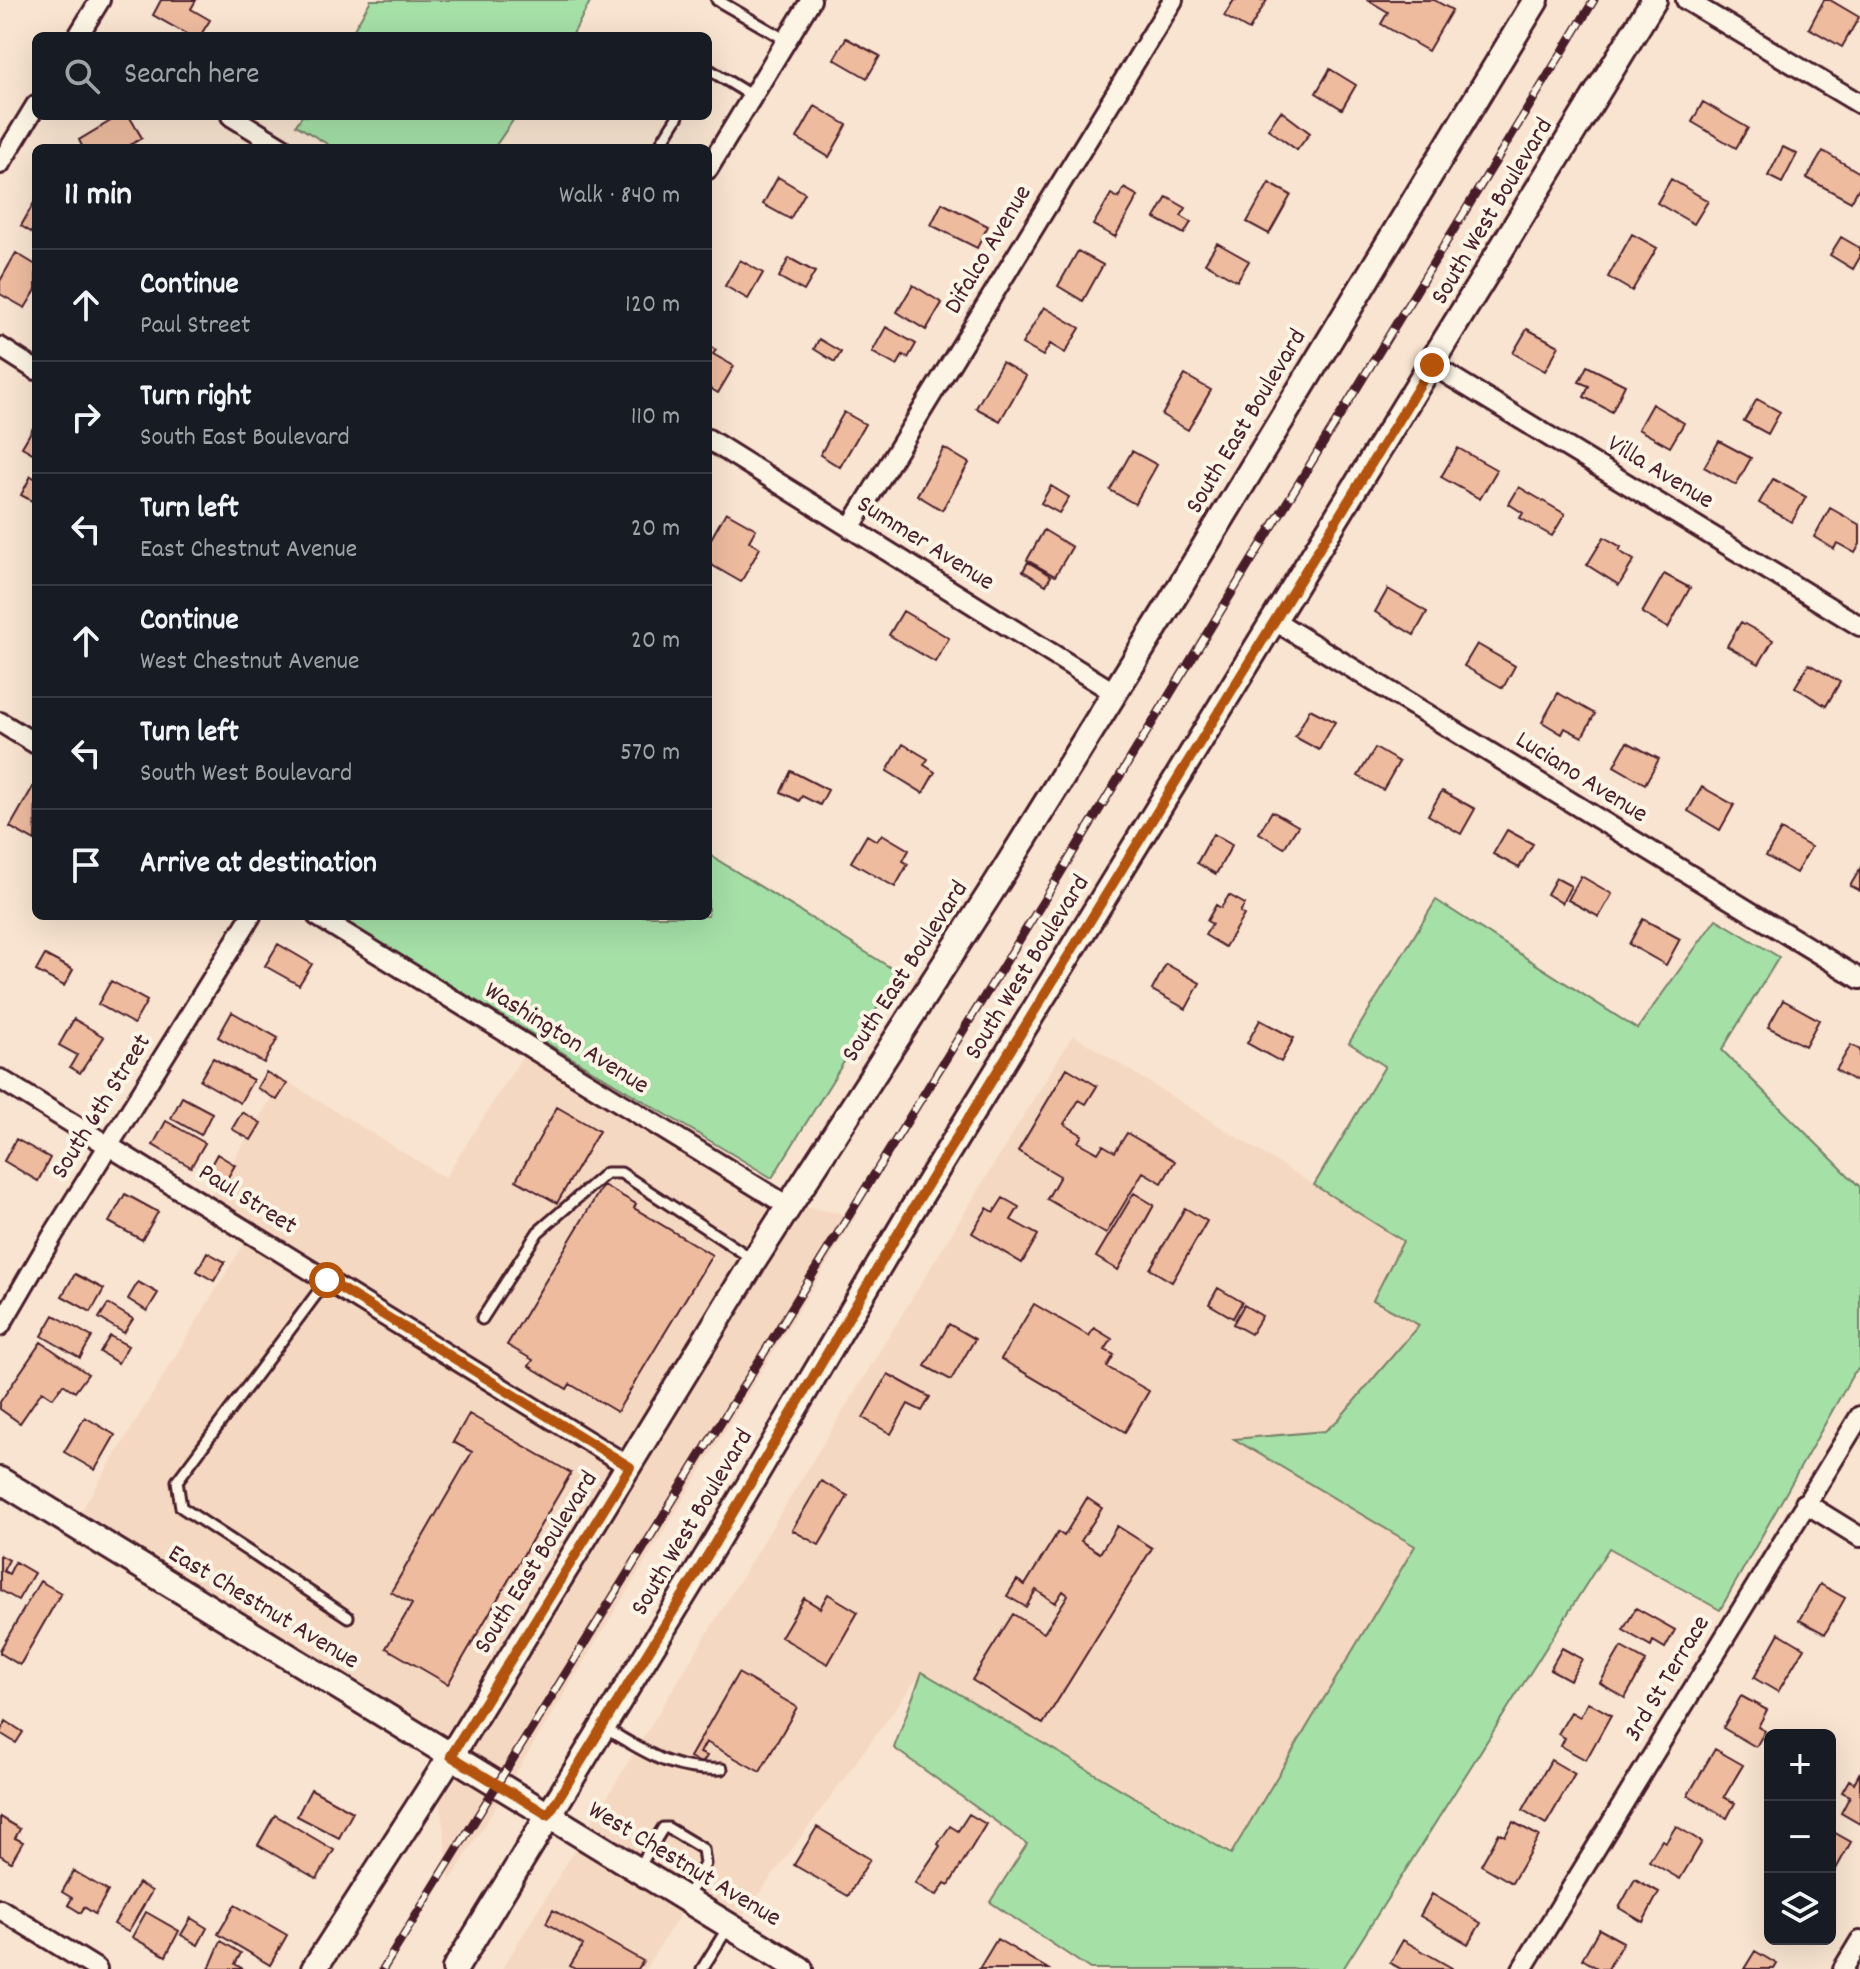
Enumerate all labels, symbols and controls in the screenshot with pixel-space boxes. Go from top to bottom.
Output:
search box [32,32,712,120]
icon: search [60,54,104,98]
text: Search here [124,55,260,98]
street label: South West Boulevard [1423,112,1563,312]
text: 11 min [64,172,132,221]
text: Walk · 840 m [559,178,680,215]
street label: Difalco Avenue [936,178,1042,322]
text: Continue [140,265,239,308]
icon: ahead [64,283,108,327]
text: 120 m [625,287,680,324]
text: Paul Street [140,308,251,345]
street label: South East Boulevard [1177,323,1317,521]
route end [1414,347,1450,383]
text: Turn right [140,377,251,420]
icon: right [64,395,108,439]
text: 110 m [631,399,680,436]
text: South East Boulevard [140,420,350,457]
street label: Villa Avenue [1599,427,1721,519]
street label: Summer Avenue [849,487,1001,601]
text: Turn left [140,489,239,532]
icon: left [64,507,108,551]
text: 20 m [631,511,680,548]
text: East Chestnut Avenue [140,532,357,569]
text: Continue [140,601,239,644]
icon: ahead [64,619,108,663]
text: 20 m [631,623,680,660]
text: West Chestnut Avenue [140,644,360,681]
text: Turn left [140,713,239,756]
street label: Luciano Avenue [1508,723,1654,833]
icon: left [64,731,108,775]
text: 570 m [620,735,680,772]
text: South West Boulevard [140,756,352,793]
icon: arrive [64,843,108,887]
text: Arrive at destination [140,844,377,887]
street label: South West Boulevard [956,868,1100,1068]
street label: South East Boulevard [833,874,979,1070]
street label: Washington Avenue [476,973,656,1105]
street label: South 6th Street [43,1027,162,1187]
street label: Paul Street [190,1155,304,1245]
route start [309,1262,345,1298]
street label: South West Boulevard [623,1423,763,1623]
street label: South East Boulevard [466,1464,608,1662]
street label: East Chestnut Avenue [160,1536,366,1680]
street label: 3rd St Terrace [1616,1609,1720,1749]
map controls [1764,1729,1836,1945]
button: + [1764,1729,1836,1801]
street label: West Chestnut Avenue [580,1793,788,1937]
button: − [1764,1801,1836,1873]
button: layers [1764,1873,1836,1945]

